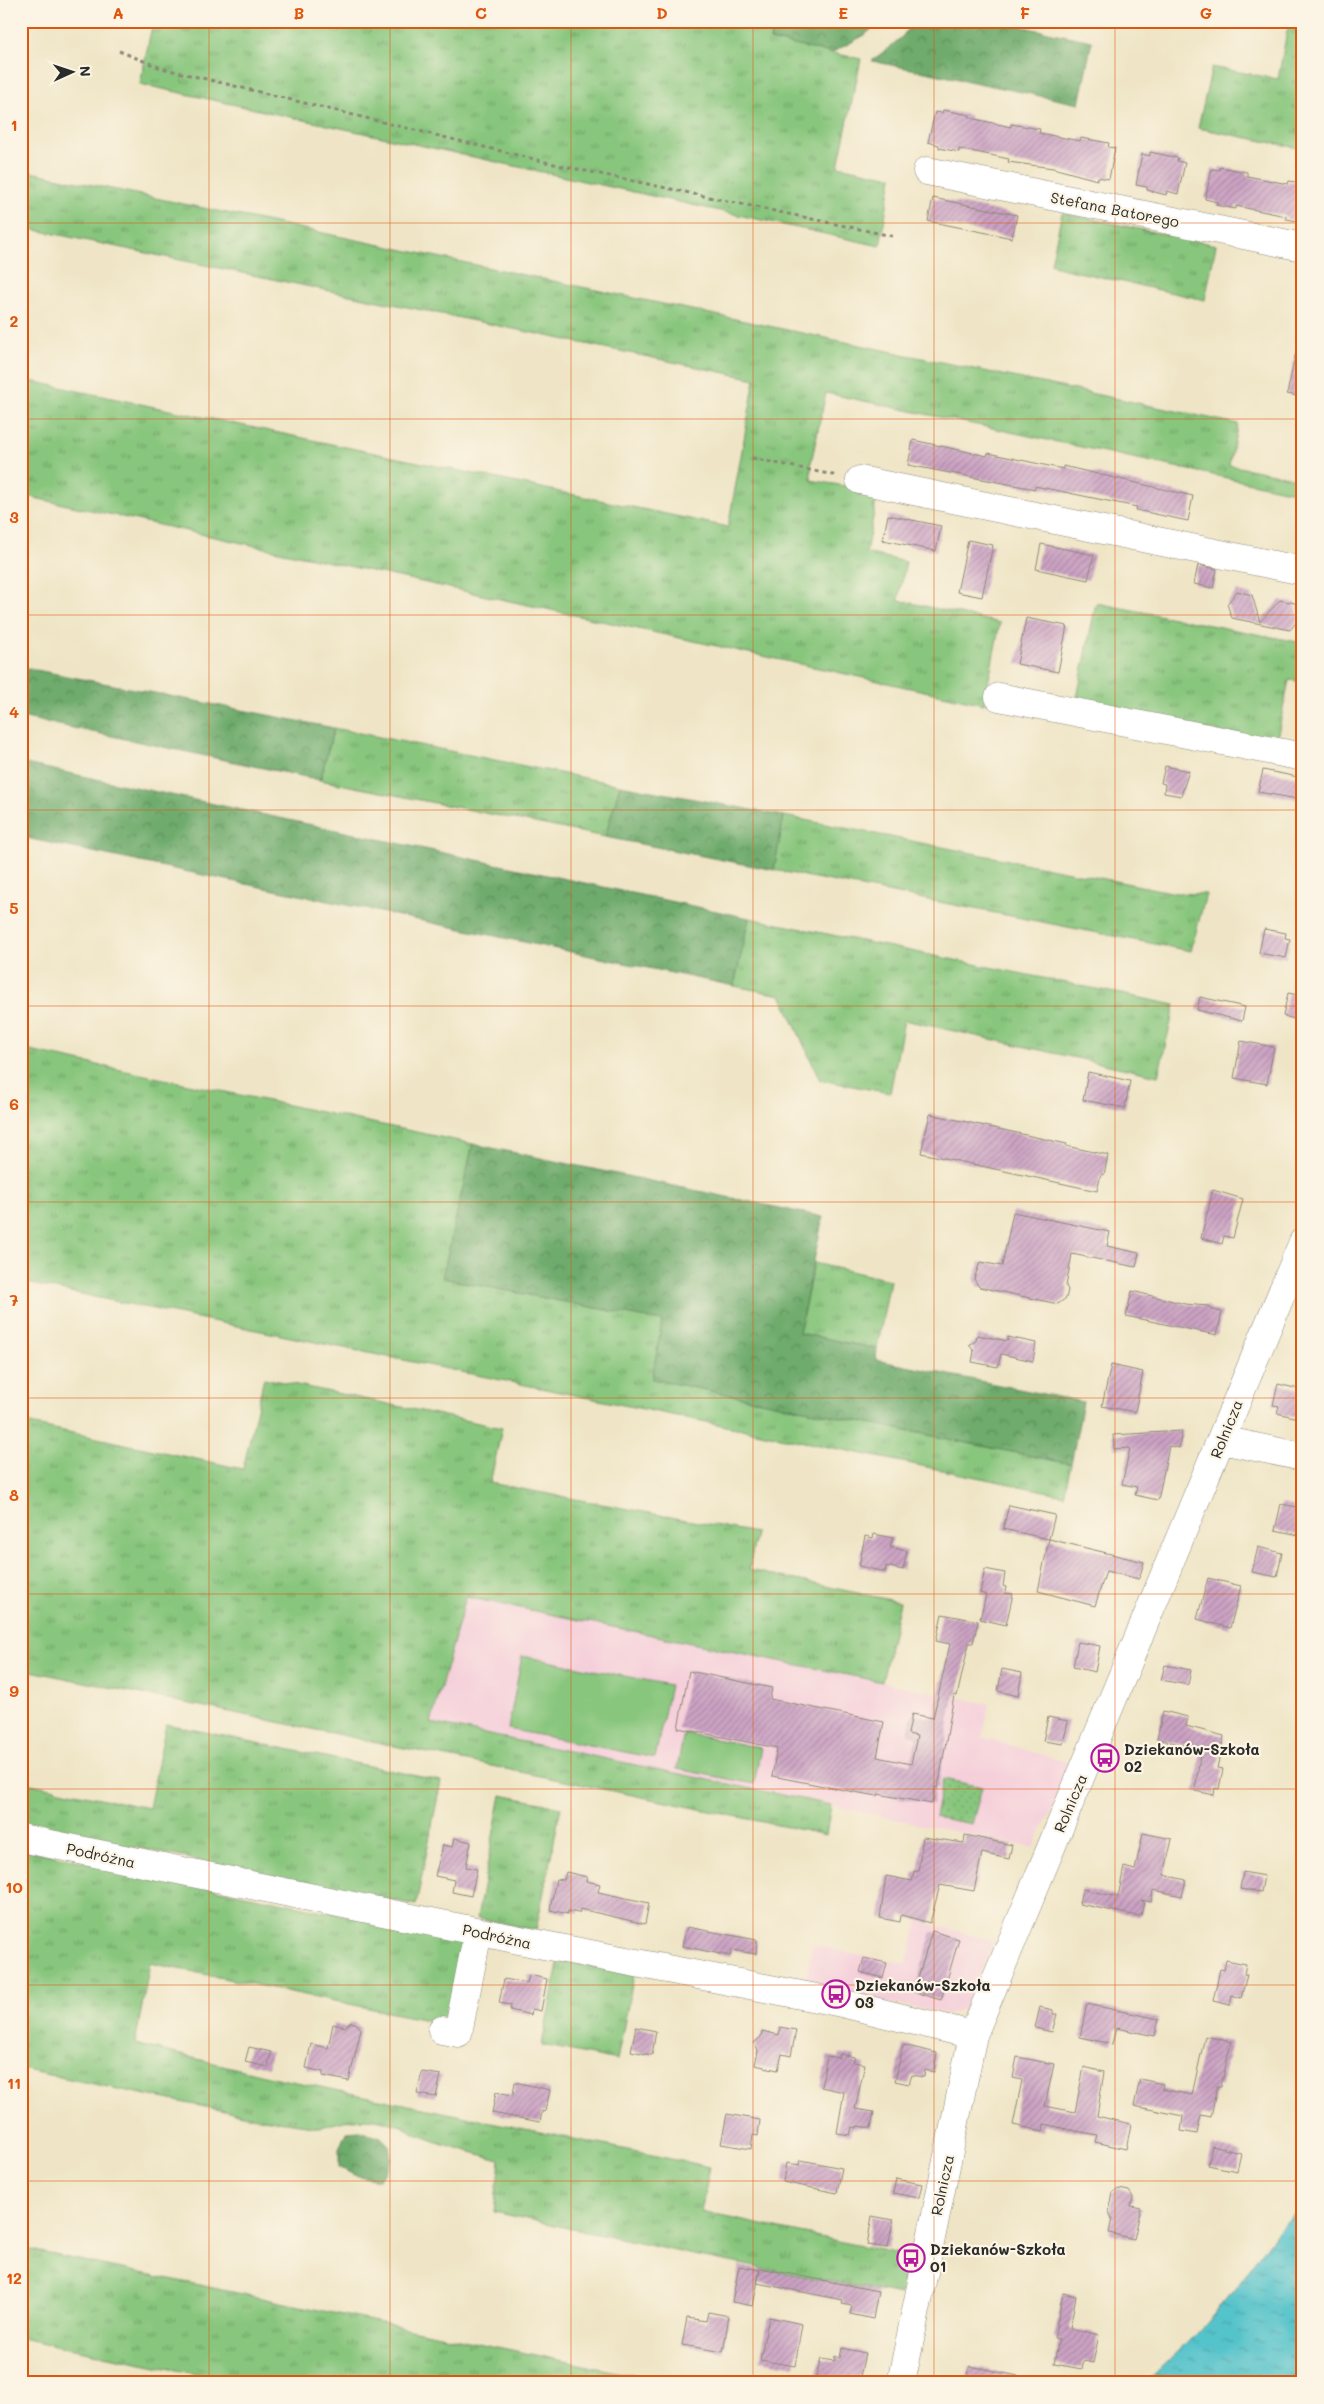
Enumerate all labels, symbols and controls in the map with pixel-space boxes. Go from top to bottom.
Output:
text: A [112,2,124,23]
text: B [294,2,304,23]
text: C [475,2,487,23]
text: D [656,2,668,23]
text: E [838,2,848,23]
text: F [1020,2,1030,23]
text: G [1200,2,1212,23]
north arrow [48,48,98,98]
text: N [76,65,95,77]
text: 1 [10,114,18,135]
street label: Stefana Batorego [1049,187,1181,231]
text: 2 [10,310,19,331]
text: 3 [9,506,19,527]
text: 4 [9,701,19,722]
text: 5 [9,897,19,918]
text: 6 [9,1093,19,1114]
text: 7 [10,1289,19,1310]
street label: Rolnicza [1205,1397,1247,1461]
text: 8 [9,1484,19,1505]
text: 9 [9,1680,19,1701]
place label: Dziekanów-Szkoła 02 [1124,1739,1260,1776]
bus stop icon: Dziekanów-Szkoła 02 [1090,1743,1120,1773]
street label: Rolnicza [1049,1771,1091,1835]
street label: Podróżna [65,1838,137,1872]
text: 10 [5,1876,23,1897]
street label: Podróżna [461,1919,533,1953]
place label: Dziekanów-Szkoła 03 [855,1975,991,2012]
bus stop icon: Dziekanów-Szkoła 03 [821,1979,851,2009]
text: 11 [7,2072,21,2093]
street label: Rolnicza [926,2153,958,2217]
place label: Dziekanów-Szkoła 01 [930,2239,1066,2276]
bus stop icon: Dziekanów-Szkoła 01 [896,2243,926,2273]
text: 12 [6,2267,22,2288]

